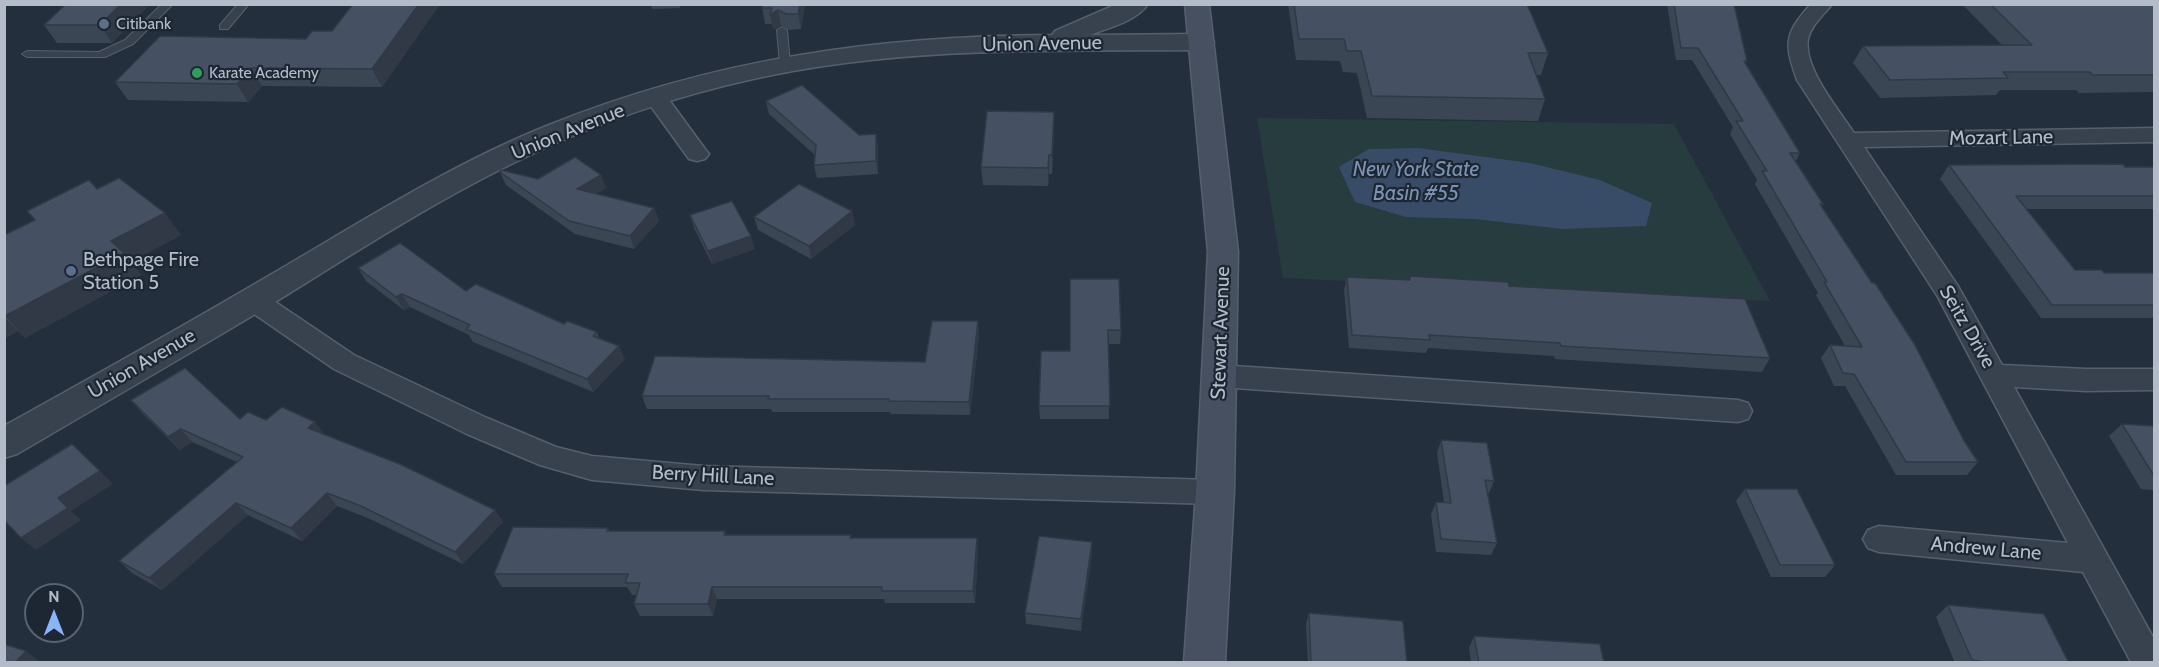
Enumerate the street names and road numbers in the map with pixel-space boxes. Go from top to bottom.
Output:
street label: Union Avenue [982,31,1102,57]
street label: Union Avenue [508,98,628,166]
street label: Mozart Lane [1949,125,2053,151]
street label: Stewart Avenue [1207,266,1235,400]
street label: Seitz Drive [1934,281,2000,373]
street label: Union Avenue [84,324,200,404]
street label: Berry Hill Lane [651,461,775,491]
street label: Andrew Lane [1930,532,2042,566]

